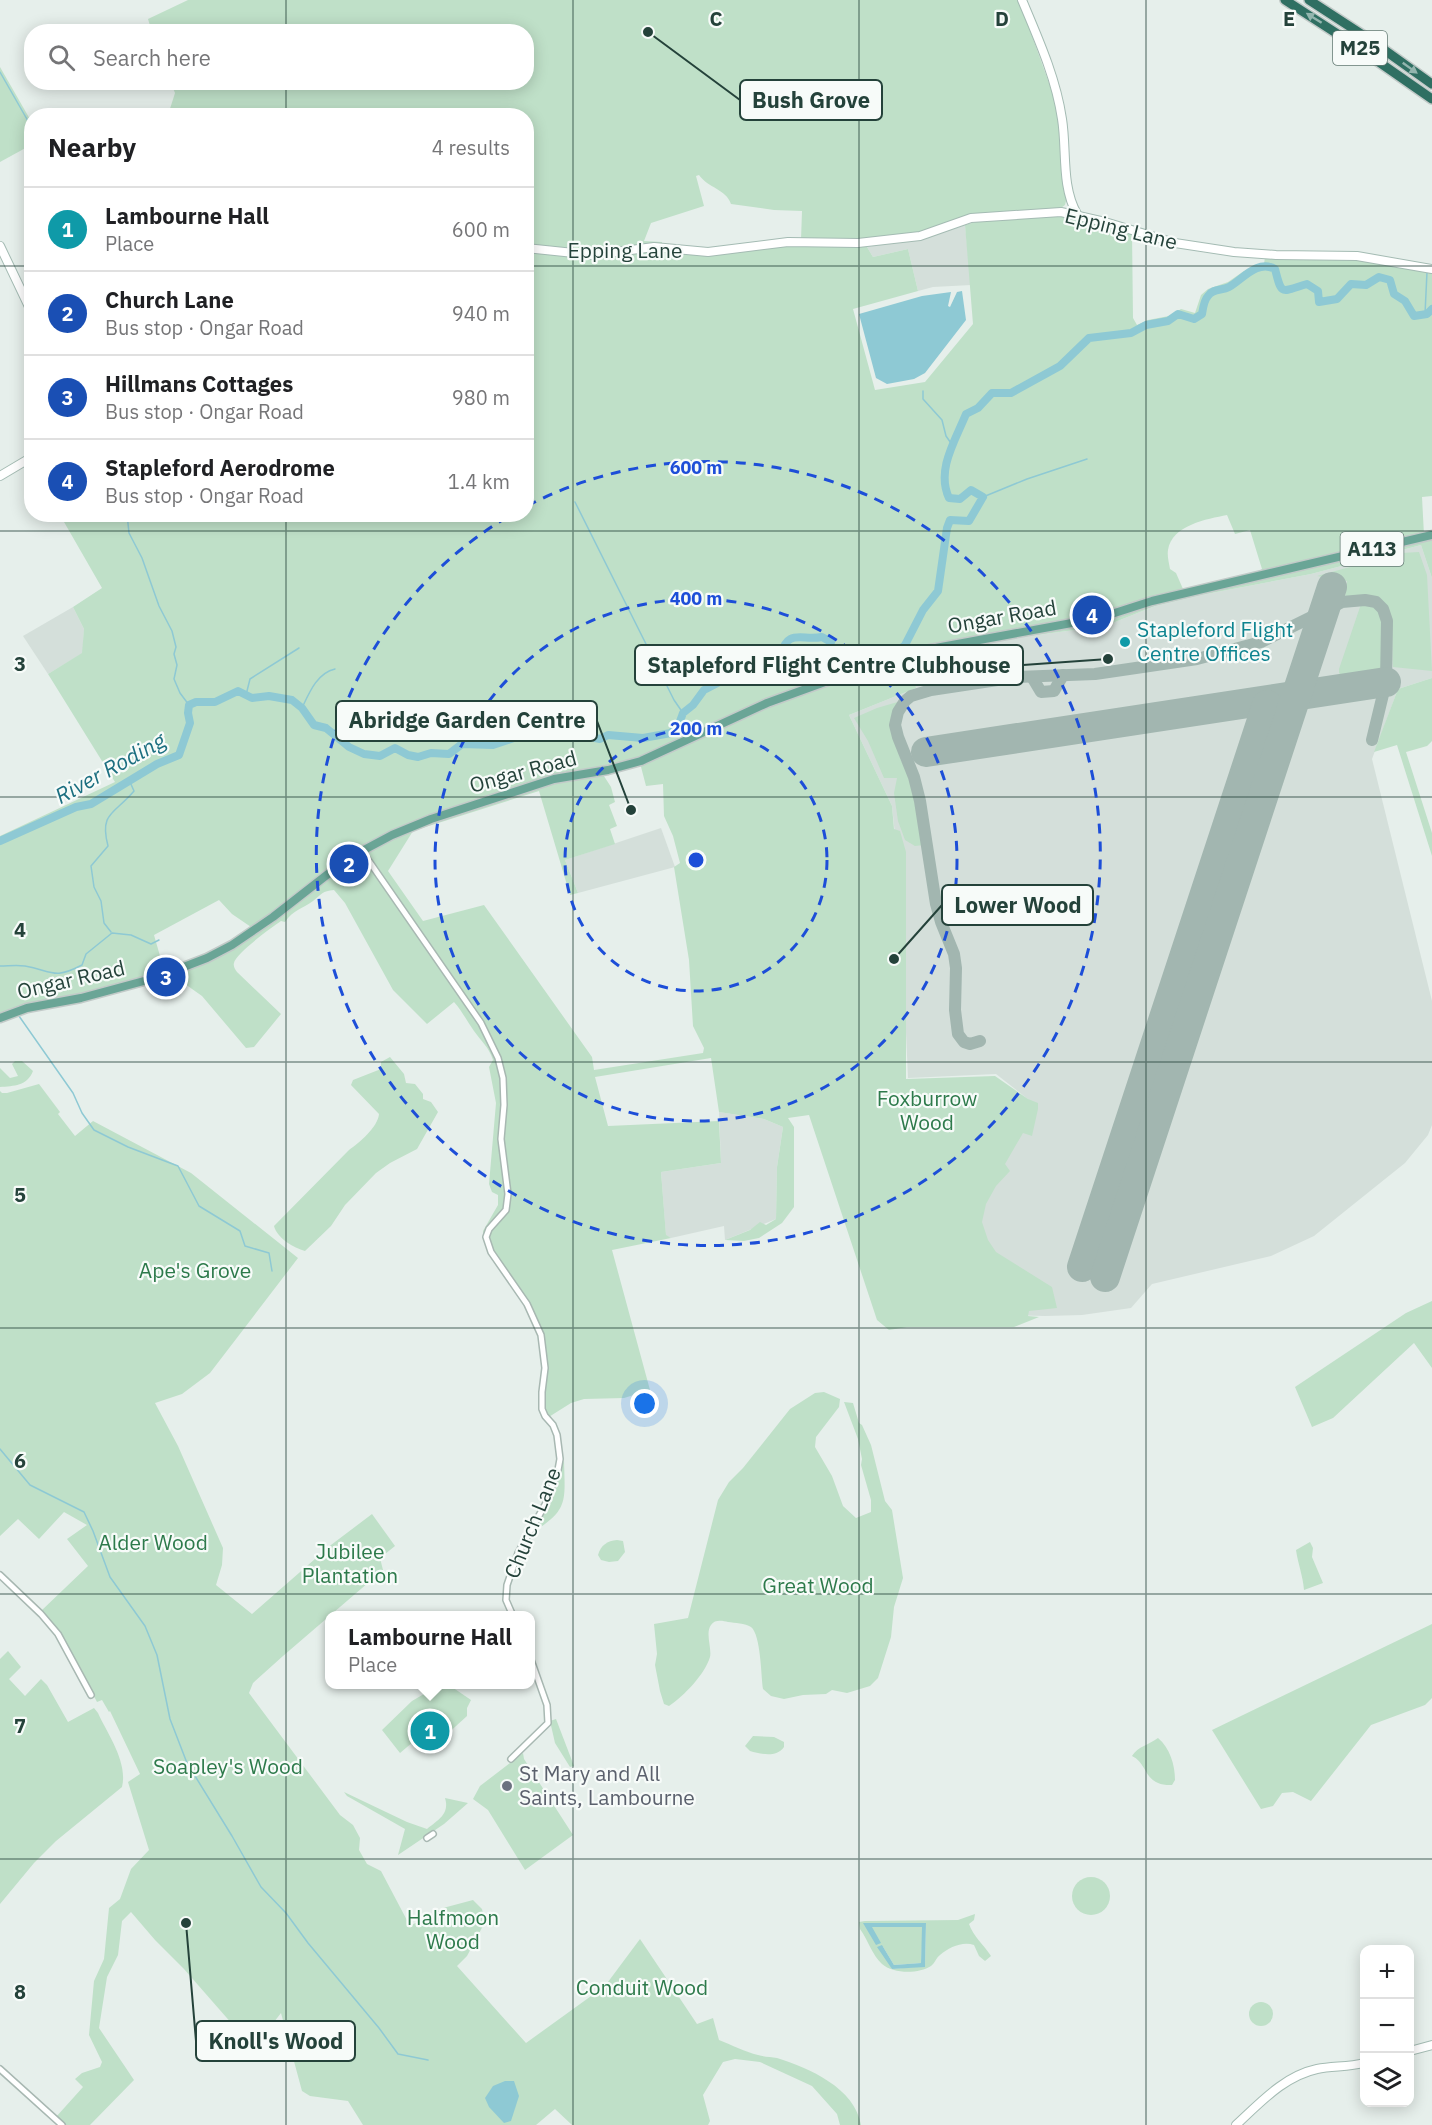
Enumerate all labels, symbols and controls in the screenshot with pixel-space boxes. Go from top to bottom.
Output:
text: C [709,5,723,32]
text: D [995,5,1009,32]
text: E [1283,5,1295,32]
one-way arrow [1306,13,1323,24]
search box [24,24,534,90]
road number: M25 [1333,31,1387,65]
icon: search [45,41,78,74]
text: Search here [93,43,211,72]
one-way arrow [1402,62,1418,73]
callout: Bush Grove [740,80,882,120]
text: Bush Grove [752,85,870,114]
text: Nearby [48,130,136,164]
text: 4 results [432,134,510,161]
text: Lambourne Hall [105,201,269,230]
street label: Epping Lane [1062,201,1180,256]
text: 1 [62,216,74,243]
text: 600 m [452,216,510,243]
text: Place [105,230,154,257]
street label: Epping Lane [568,236,683,264]
text: Church Lane [105,285,234,314]
text: 2 [62,300,74,327]
text: 940 m [452,300,510,327]
text: Bus stop · Ongar Road [105,314,304,341]
text: Hillmans Cottages [105,369,293,398]
text: 3 [62,384,74,411]
text: 980 m [452,384,510,411]
text: Bus stop · Ongar Road [105,398,304,425]
text: Stapleford Aerodrome [105,453,335,482]
text: 600 m [670,456,722,479]
text: 4 [62,468,74,495]
text: 1.4 km [448,468,510,495]
text: Bus stop · Ongar Road [105,482,304,509]
road number: A113 [1340,532,1404,566]
text: 400 m [670,587,722,610]
pin: 4 [1072,592,1112,638]
street label: Ongar Road [945,593,1058,639]
place label: Stapleford Flight Centre Offices [1137,615,1294,667]
marker: Stapleford Flight Centre Offices [1118,635,1132,649]
callout: Stapleford Flight Centre Clubhouse [635,645,1023,685]
text: 3 [14,650,26,677]
text: Stapleford Flight Centre Clubhouse [647,650,1011,679]
callout: Abridge Garden Centre [336,701,597,741]
text: Abridge Garden Centre [348,705,586,734]
text: 200 m [670,717,722,740]
water label: River Roding [49,725,171,810]
street label: Ongar Road [466,743,579,799]
pin: 2 [330,842,368,886]
centre of rings [686,850,706,870]
callout: Lower Wood [942,885,1093,925]
text: Lower Wood [954,890,1082,919]
text: 4 [14,916,26,943]
street label: Ongar Road [14,953,128,1005]
pin: 3 [146,954,186,1000]
park label: Foxburrow Wood [877,1084,977,1136]
text: 5 [14,1181,26,1208]
park label: Ape's Grove [139,1256,251,1284]
your location [630,1389,659,1418]
text: 6 [14,1447,26,1474]
street label: Church Lane [497,1463,567,1582]
park label: Alder Wood [98,1528,208,1556]
park label: Jubilee Plantation [302,1537,398,1589]
park label: Great Wood [762,1571,874,1599]
popup [325,1611,535,1689]
text: Lambourne Hall [348,1622,512,1651]
text: Place [348,1651,397,1678]
pin: 1 [410,1708,450,1754]
text: 7 [14,1712,26,1739]
park label: Soapley's Wood [153,1752,303,1780]
place label: St Mary and All Saints, Lambourne [519,1759,695,1811]
marker: St Mary and All Saints, Lambourne [500,1779,514,1793]
park label: Halfmoon Wood [407,1903,499,1955]
map controls [1360,1945,1414,2107]
button: + [1360,1945,1414,1999]
park label: Conduit Wood [576,1973,708,2001]
text: 8 [14,1978,26,2005]
button: − [1360,1999,1414,2053]
callout: Knoll's Wood [196,2021,355,2061]
text: Knoll's Wood [209,2026,344,2055]
button: layers [1360,2053,1414,2107]

